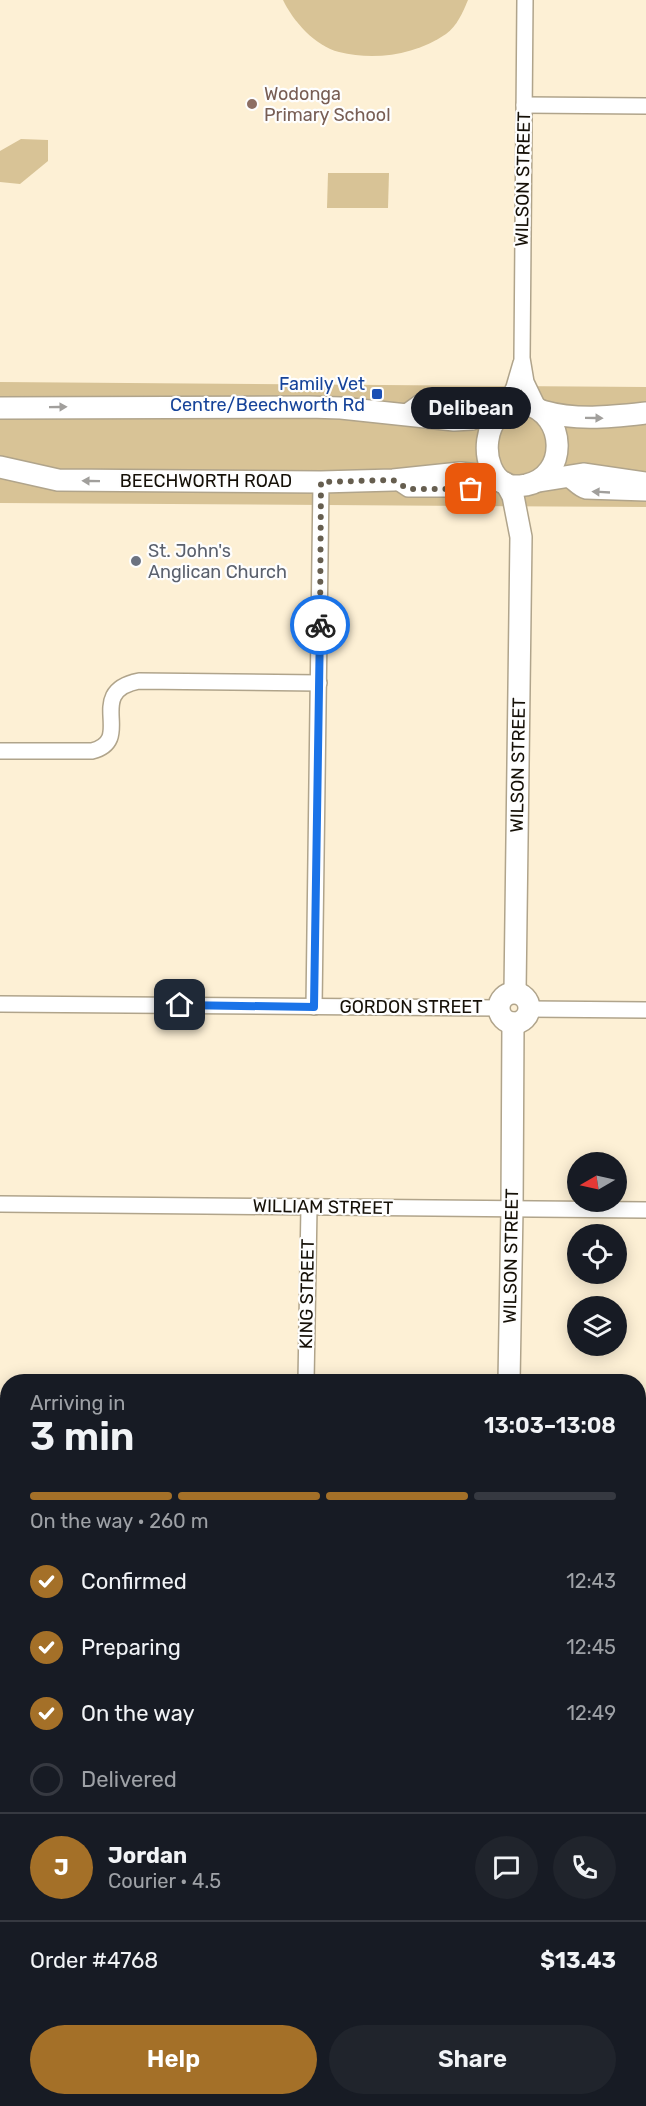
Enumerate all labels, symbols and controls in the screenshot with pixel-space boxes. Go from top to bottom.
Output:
place label: Wodonga Primary School [264,83,391,126]
marker: Wodonga Primary School [245,97,259,111]
street label: WILSON STREET [511,111,535,247]
place label: Family Vet Centre/Beechworth Rd [170,373,365,416]
marker: Family Vet Centre/Beechworth Rd [370,387,384,401]
callout: Delibean [411,387,531,429]
text: Delibean [428,396,514,420]
one-way arrow [49,402,68,412]
one-way arrow [584,413,603,422]
pin [445,463,496,514]
street label: BEECHWORTH ROAD [120,470,292,492]
icon: bag [454,472,487,505]
one-way arrow [82,476,101,486]
one-way arrow [591,488,610,497]
place label: St. John's Anglican Church [148,540,287,583]
marker: St. John's Anglican Church [129,554,143,568]
courier [290,595,350,655]
icon: bike [304,609,337,642]
street label: WILSON STREET [506,697,530,833]
pin [154,979,205,1030]
icon: home [163,988,196,1021]
street label: GORDON STREET [339,996,483,1018]
north arrow [567,1152,627,1212]
map controls [567,1152,627,1356]
street label: WILSON STREET [499,1188,523,1324]
street label: WILLIAM STREET [252,1195,394,1219]
button: locate [567,1224,627,1284]
street label: KING STREET [295,1239,319,1349]
button: layers [567,1296,627,1356]
text: Arriving in [30,1391,125,1415]
text: 13:03–13:08 [484,1412,616,1439]
text: 3 min [30,1414,135,1460]
text: On the way · 260 m [30,1509,208,1533]
icon: check [30,1565,63,1598]
text: Confirmed [81,1568,187,1595]
text: 12:43 [566,1569,616,1593]
icon: check [30,1631,63,1664]
text: Preparing [81,1634,181,1661]
text: 12:45 [566,1635,616,1659]
icon: check [30,1697,63,1730]
text: On the way [81,1700,195,1727]
text: 12:49 [566,1701,616,1725]
text: Delivered [81,1766,177,1793]
button: chat [475,1836,538,1899]
button: phone [553,1836,616,1899]
text: Jordan [108,1842,187,1869]
text: J [54,1854,69,1881]
text: Courier · 4.5 [108,1869,221,1893]
text: Order #4768 [30,1947,158,1974]
text: $13.43 [540,1947,616,1974]
button: Help [30,2025,317,2094]
button: Share [329,2025,616,2094]

